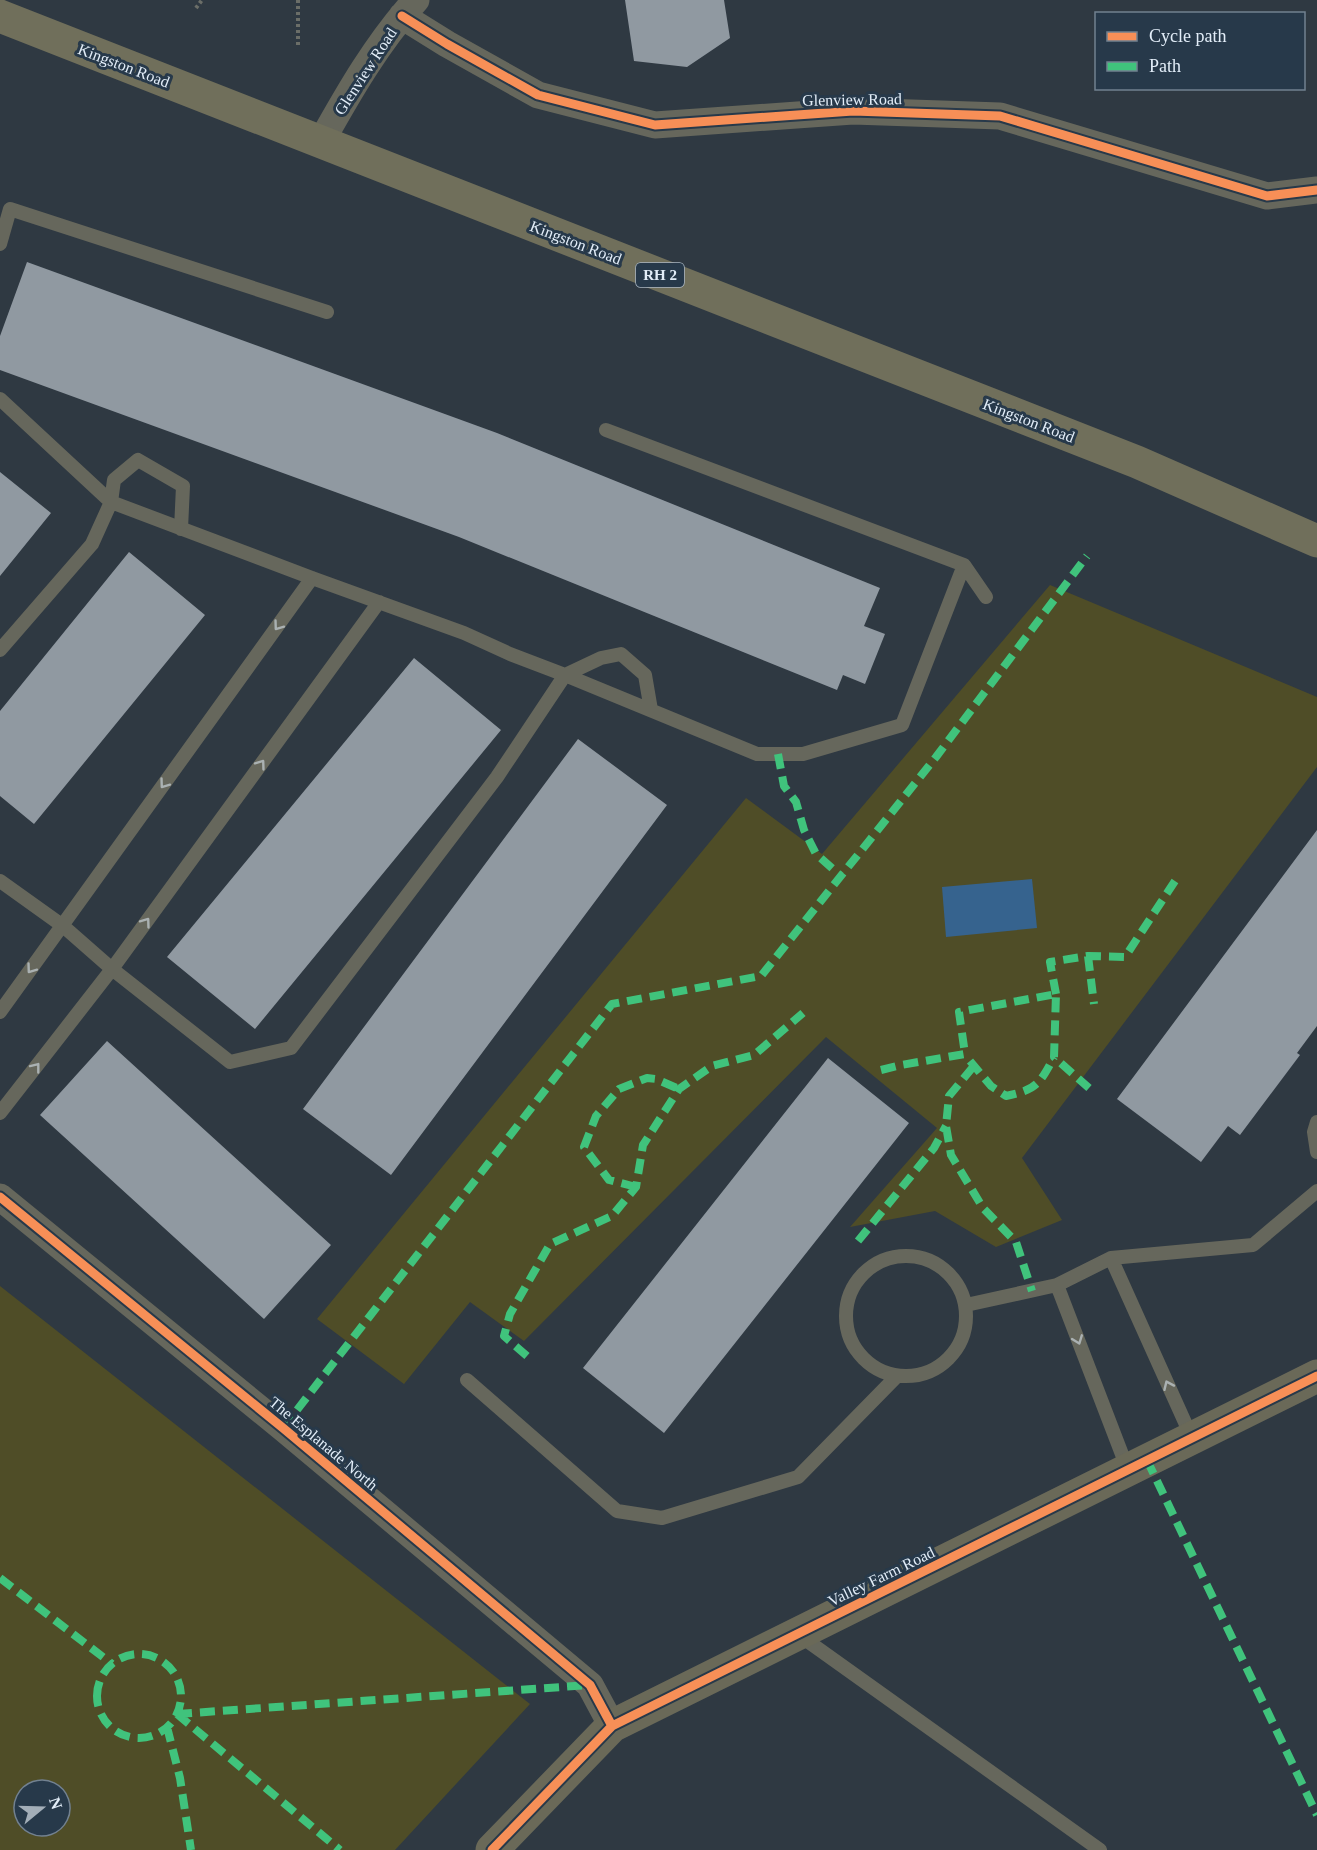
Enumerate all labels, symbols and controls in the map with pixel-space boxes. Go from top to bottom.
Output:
legend [1095,12,1305,90]
street label: Glenview Road [331,25,400,118]
text: Cycle path [1149,26,1226,46]
street label: Kingston Road [75,40,172,92]
text: Path [1149,56,1181,76]
street label: Glenview Road [802,90,902,109]
street label: Kingston Road [527,217,624,269]
road number: RH 2 [636,263,684,287]
street label: Kingston Road [980,395,1077,447]
one-way arrow [274,619,285,630]
one-way arrow [254,759,265,770]
one-way arrow [160,778,171,789]
one-way arrow [139,917,150,928]
one-way arrow [28,963,39,974]
one-way arrow [28,1063,39,1074]
one-way arrow [1070,1334,1083,1345]
one-way arrow [1163,1380,1175,1391]
street label: The Esplanade North [265,1393,381,1494]
street label: Valley Farm Road [825,1543,938,1611]
north arrow [12,1778,72,1838]
text: N [46,1795,66,1812]

